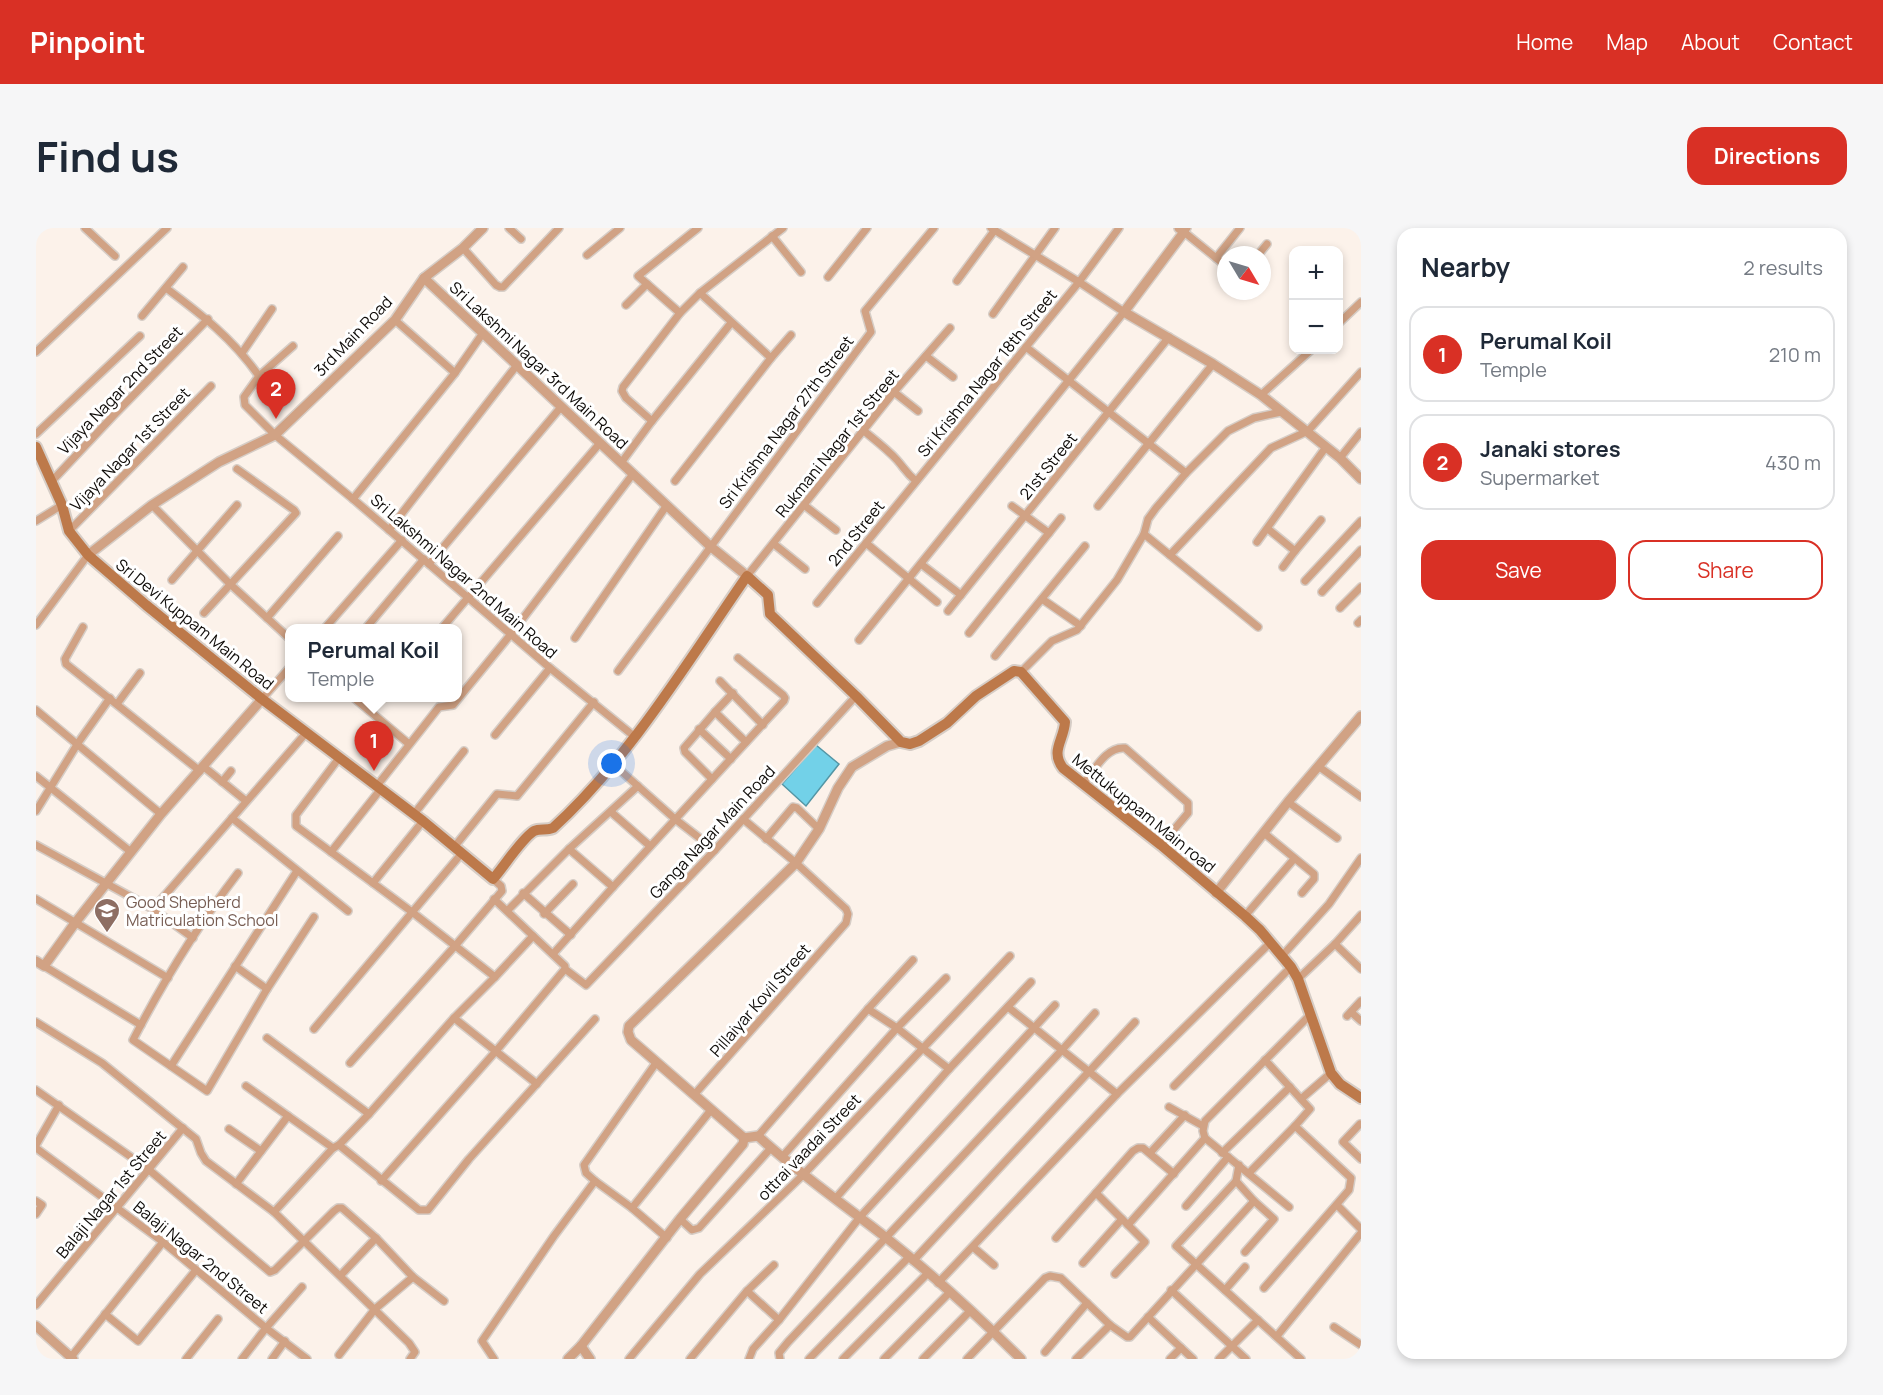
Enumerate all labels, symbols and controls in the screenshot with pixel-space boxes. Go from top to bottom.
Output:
text: Pinpoint [30,23,145,61]
text: Home [1516,28,1573,56]
text: Map [1606,28,1648,56]
text: About [1681,28,1740,56]
text: Contact [1773,28,1853,56]
text: Find us [36,127,179,185]
button: Directions [1687,127,1847,185]
north arrow [1217,246,1271,300]
map controls [1289,246,1343,354]
button: + [1289,246,1343,300]
text: Nearby [1421,249,1510,285]
text: 2 results [1743,254,1823,281]
street label: Sri Lakshmi Nagar 3rd Main Road [445,276,633,454]
street label: Sri Krishna Nagar 18th Street [912,285,1062,461]
street label: 3rd Main Road [309,291,397,381]
button: − [1289,300,1343,354]
street label: Vijaya Nagar 2nd Street [53,321,187,459]
text: Perumal Koil [1480,326,1612,356]
street label: Sri Krishna Nagar 27th Street [714,331,858,513]
text: 1 [1438,341,1447,368]
text: 210 m [1769,341,1821,368]
text: Temple [1480,356,1547,383]
street label: Rukmani Nagar 1st Street [770,364,904,522]
pin: 2 [256,370,296,419]
street label: Vijaya Nagar 1st Street [65,382,195,516]
street label: 21st Street [1014,428,1082,504]
text: Janaki stores [1480,434,1621,464]
text: 2 [1437,449,1448,476]
text: 430 m [1765,449,1821,476]
text: Supermarket [1480,464,1600,491]
street label: Sri Lakshmi Nagar 2nd Main Road [366,489,562,663]
street label: 2nd Street [823,496,889,570]
button: Save [1421,540,1616,600]
button: Share [1628,540,1823,600]
street label: Sri Devi Kuppam Main Road [111,553,279,695]
popup [285,624,462,702]
text: Perumal Koil [308,635,439,665]
text: Temple [308,665,374,692]
pin: 1 [354,722,394,771]
street label: Mettukuppam Main road [1068,748,1220,878]
your location [597,749,626,778]
street label: Ganga Nagar Main Road [644,760,780,904]
place label: Good Shepherd Matriculation School [126,891,278,931]
school or university icon: Good Shepherd Matriculation School [92,896,122,934]
street label: Pillaiyar Kovil Street [705,939,815,1061]
street label: ottrai vaadai Street [752,1089,866,1205]
street label: Balaji Nagar 1st Street [51,1125,171,1263]
street label: Balaji Nagar 2nd Street [129,1196,273,1318]

